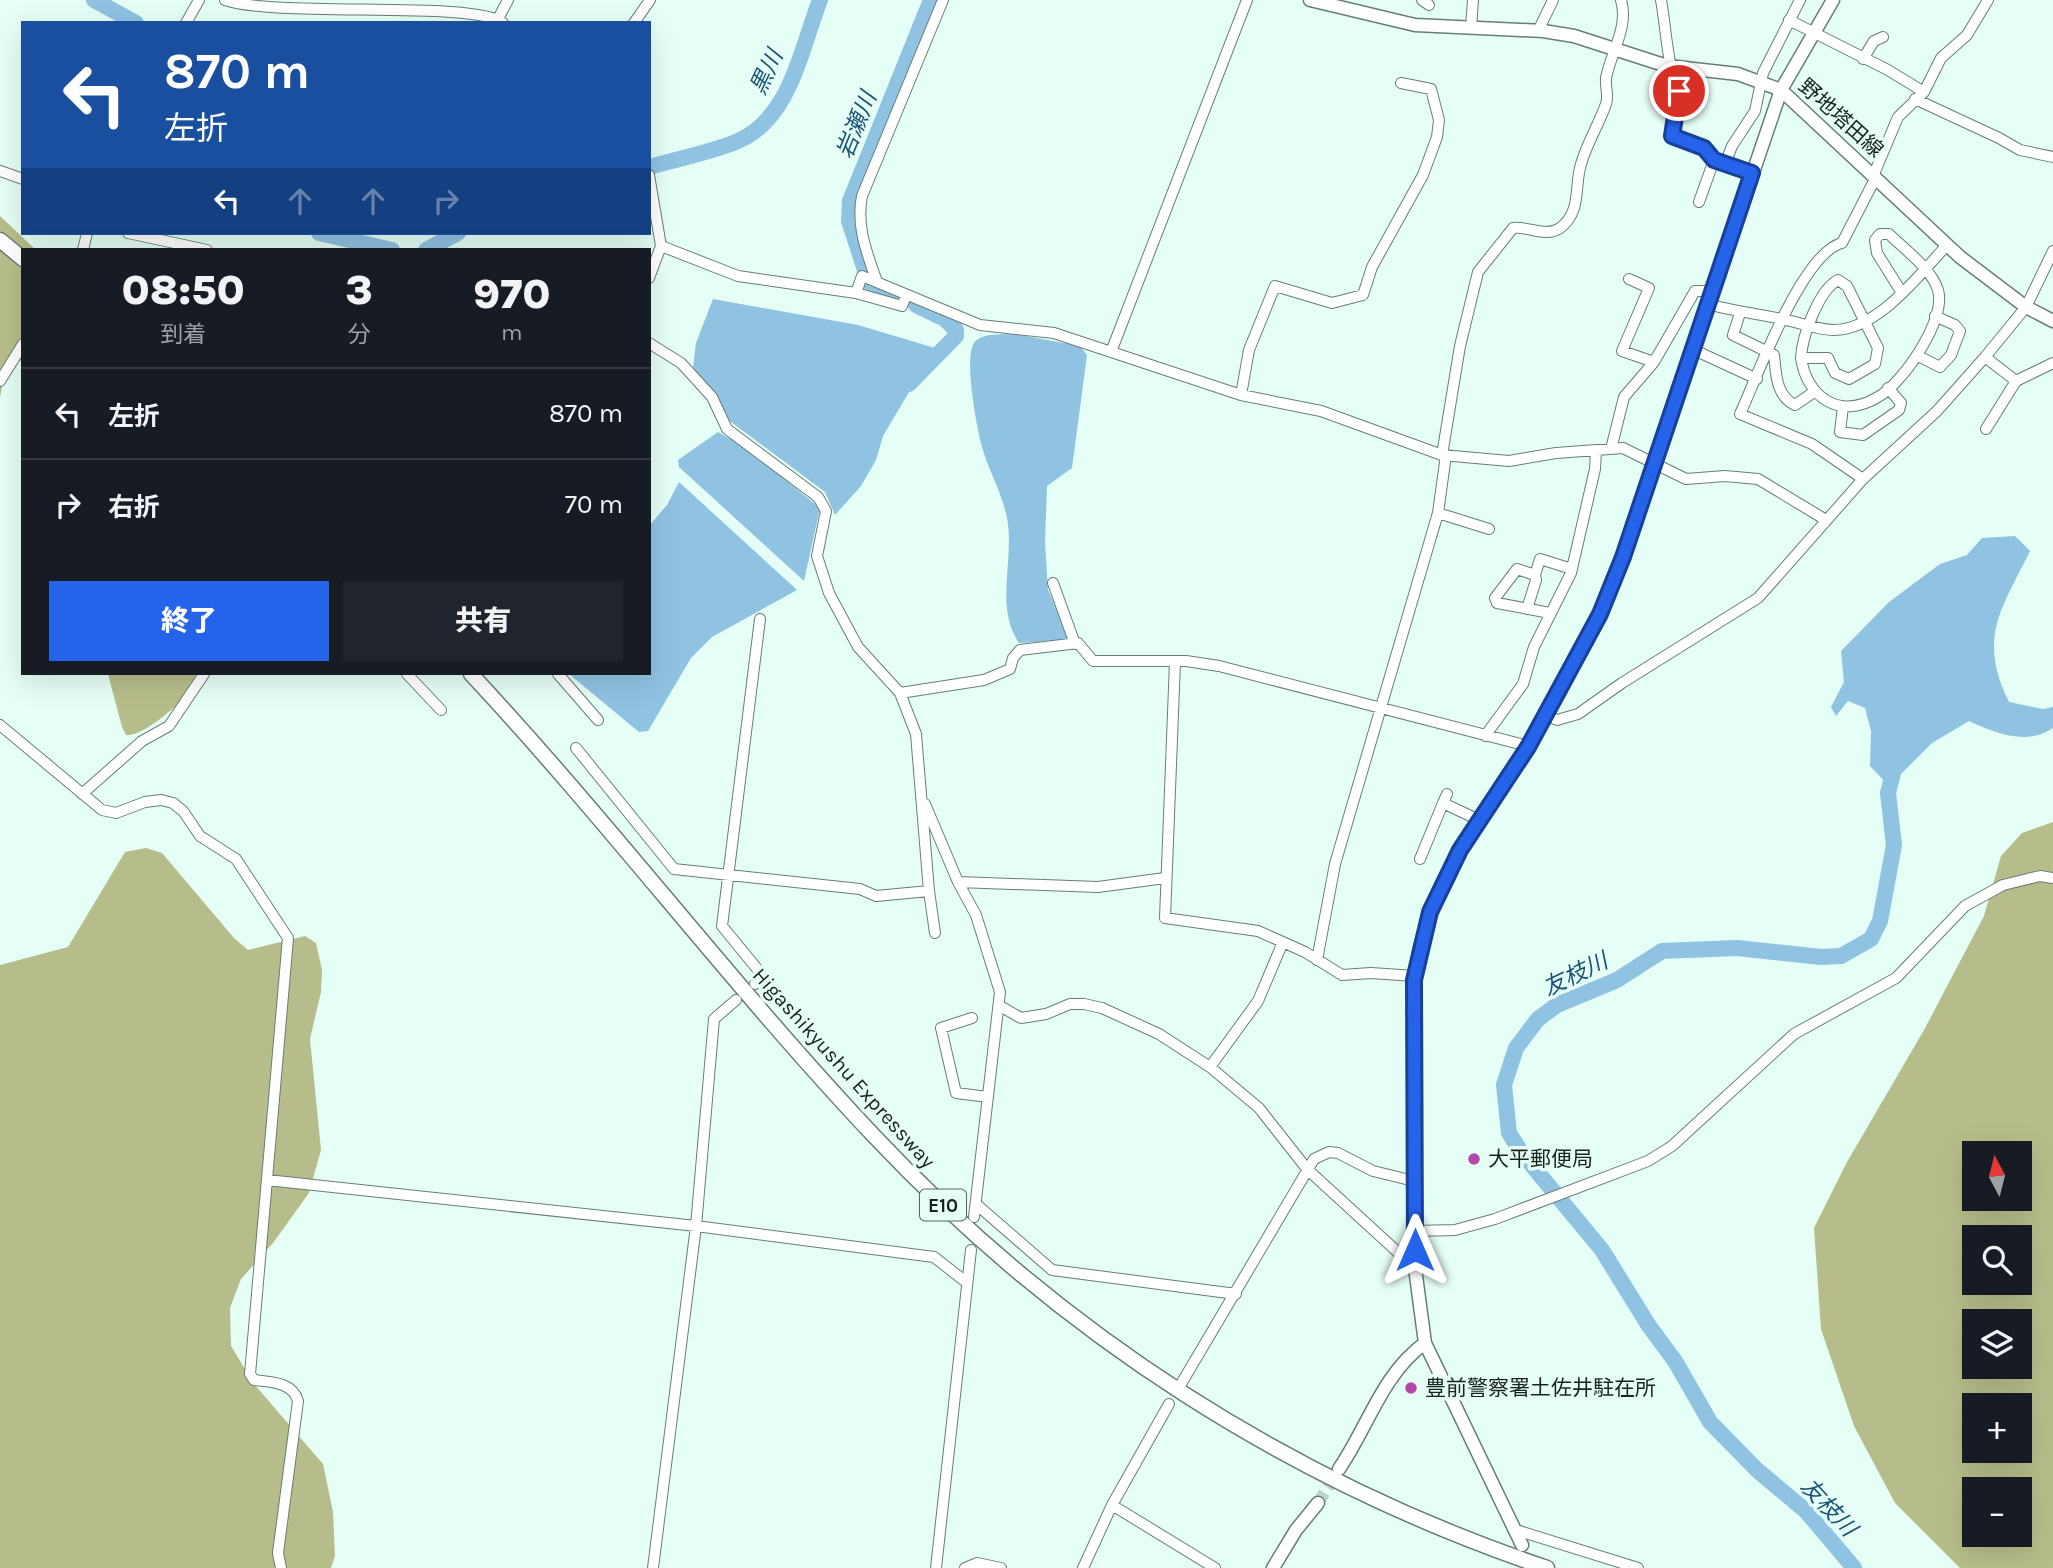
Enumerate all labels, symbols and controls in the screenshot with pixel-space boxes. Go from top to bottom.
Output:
text: 870 m [164,43,310,100]
water label: 黒川 [744,43,790,99]
icon: left [49,49,140,140]
pin [1649,61,1709,121]
icon: arrive [1660,72,1698,110]
street label: 野地塔田線 [1794,74,1888,162]
water label: 岩瀬川 [831,85,883,162]
text: 左折 [164,110,228,147]
icon: left [208,182,246,220]
icon: ahead [281,182,319,220]
icon: ahead [354,182,392,220]
icon: right [427,182,465,220]
text: 08:50 [121,265,245,315]
text: 3 [345,265,373,315]
text: 970 [473,269,551,319]
text: m [501,319,523,346]
text: 到着 [160,321,206,348]
text: 分 [348,321,371,348]
icon: left [49,395,87,433]
text: 870 m [549,398,623,429]
text: 左折 [108,401,160,432]
icon: right [49,486,87,524]
text: 70 m [565,489,623,520]
text: 右折 [108,492,160,523]
button: 終了 [49,581,329,661]
button: 共有 [343,581,623,661]
water label: 友枝川 [1538,946,1615,1002]
street label: Higashikyushu Expressway [748,963,940,1173]
north arrow [1962,1141,2032,1211]
map controls [1962,1141,2032,1547]
place label: 大平郵便局 [1488,1147,1593,1171]
marker: 大平郵便局 [1466,1151,1482,1167]
road number: E10 [920,1190,966,1220]
position arrow [1378,1213,1452,1287]
button: search [1962,1225,2032,1295]
button: layers [1962,1309,2032,1379]
place label: 豊前警察署土佐井駐在所 [1425,1376,1656,1400]
marker: 豊前警察署土佐井駐在所 [1403,1380,1419,1396]
button: + [1962,1393,2032,1463]
water label: 友枝川 [1795,1473,1864,1544]
button: − [1962,1477,2032,1547]

